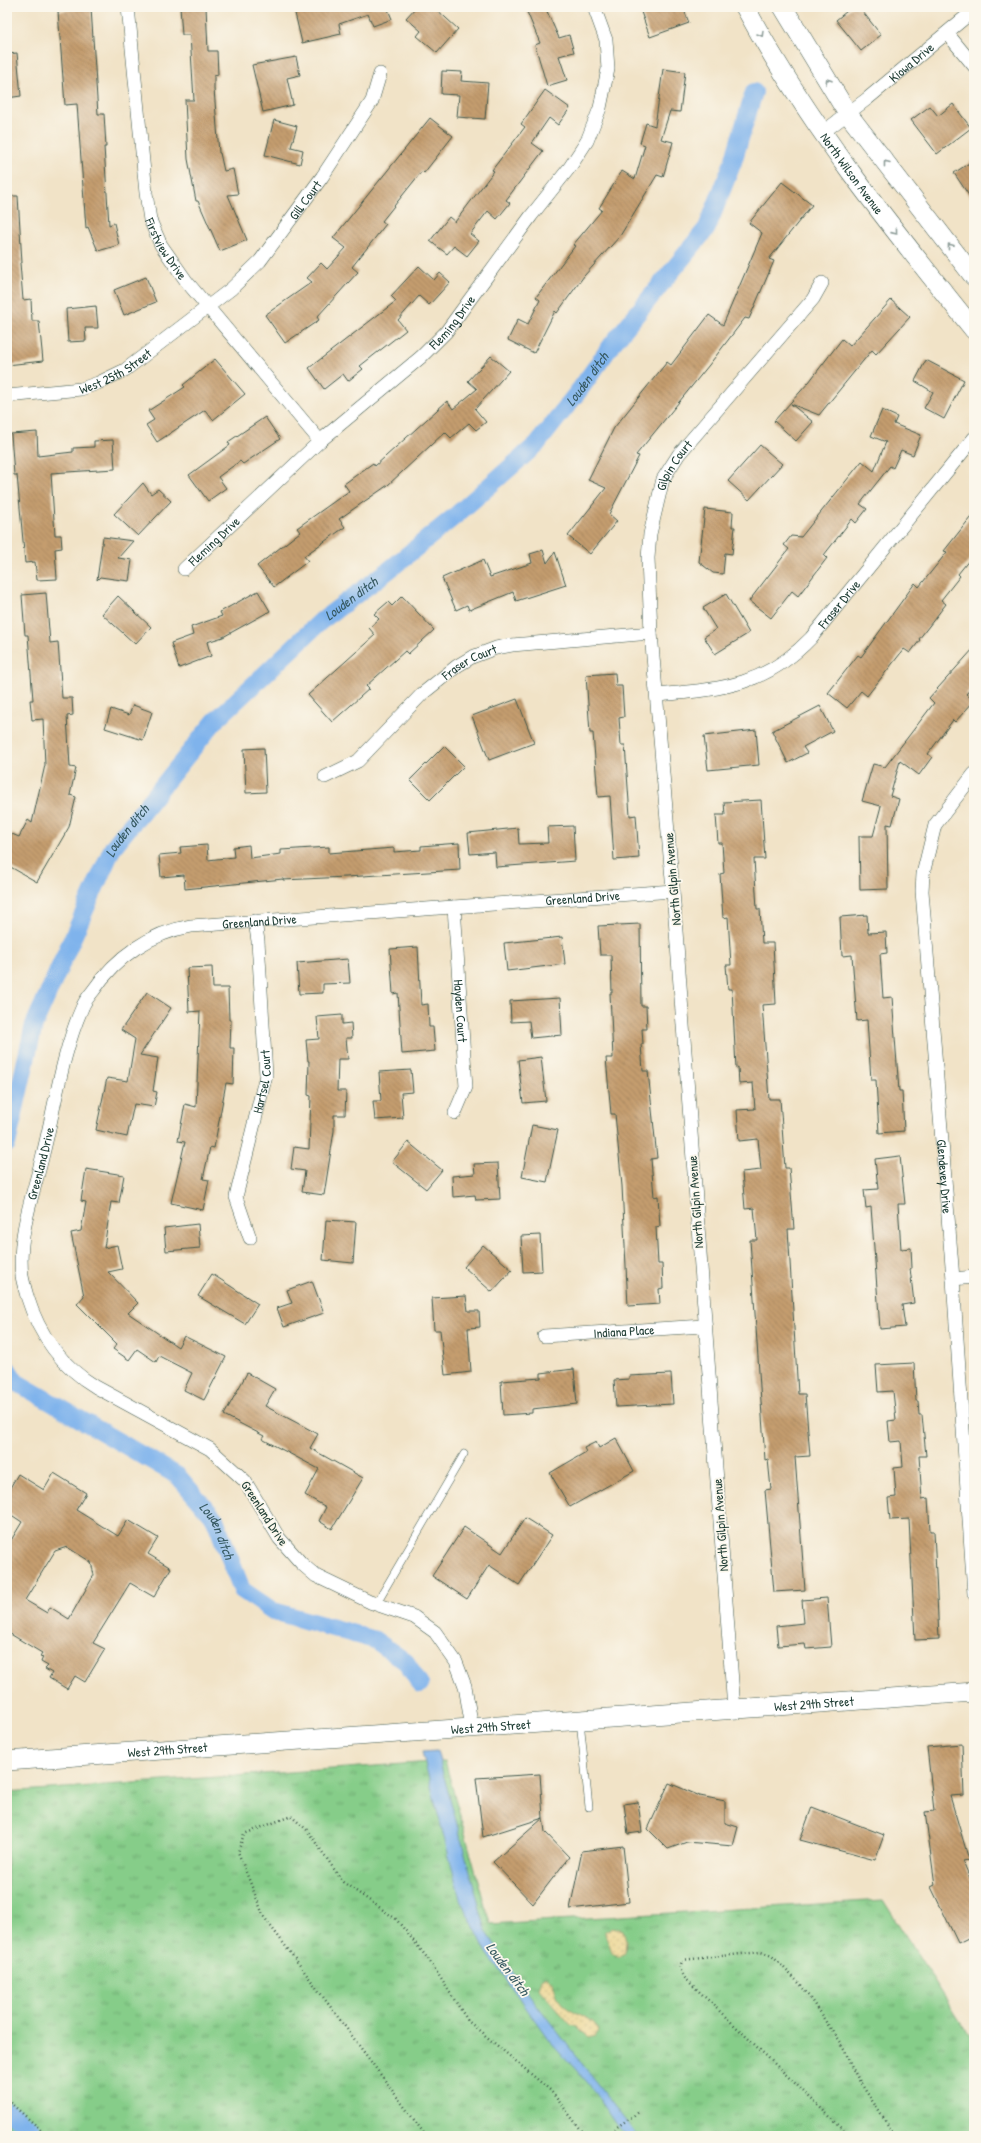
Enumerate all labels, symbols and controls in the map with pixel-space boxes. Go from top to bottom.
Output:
one-way arrow [756,30,763,37]
street label: Kiowa Drive [885,38,938,86]
one-way arrow [825,78,833,85]
street label: North Wilson Avenue [816,129,888,218]
one-way arrow [884,161,891,168]
street label: Gill Court [285,176,326,223]
street label: Firstview Drive [141,214,191,283]
one-way arrow [891,228,898,235]
one-way arrow [948,243,955,250]
street label: Fleming Drive [424,291,479,354]
street label: West 25th Street [76,344,155,398]
water label: Louden ditch [561,347,613,409]
street label: Gilpin Court [652,436,697,492]
street label: Fleming Drive [183,512,244,570]
water label: Louden ditch [320,571,382,624]
street label: Fraser Drive [813,576,864,633]
street label: Fraser Court [437,639,500,684]
water label: Louden ditch [100,799,154,860]
street label: North Gilpin Avenue [659,832,685,926]
street label: Greenland Drive [545,886,620,909]
street label: Greenland Drive [222,909,297,933]
street label: Hayden Court [450,979,472,1043]
street label: Hartsel Court [248,1049,275,1115]
street label: Greenland Drive [22,1125,58,1202]
street label: Glendevey Drive [933,1139,957,1214]
street label: North Gilpin Avenue [683,1155,707,1249]
street label: Indiana Place [593,1320,655,1342]
street label: Greenland Drive [237,1477,293,1549]
street label: North Gilpin Avenue [708,1478,732,1572]
water label: Louden ditch [195,1498,240,1563]
street label: West 29th Street [773,1692,855,1715]
street label: West 29th Street [450,1715,532,1738]
street label: West 29th Street [127,1738,209,1761]
water label: Louden ditch [482,1938,535,2000]

